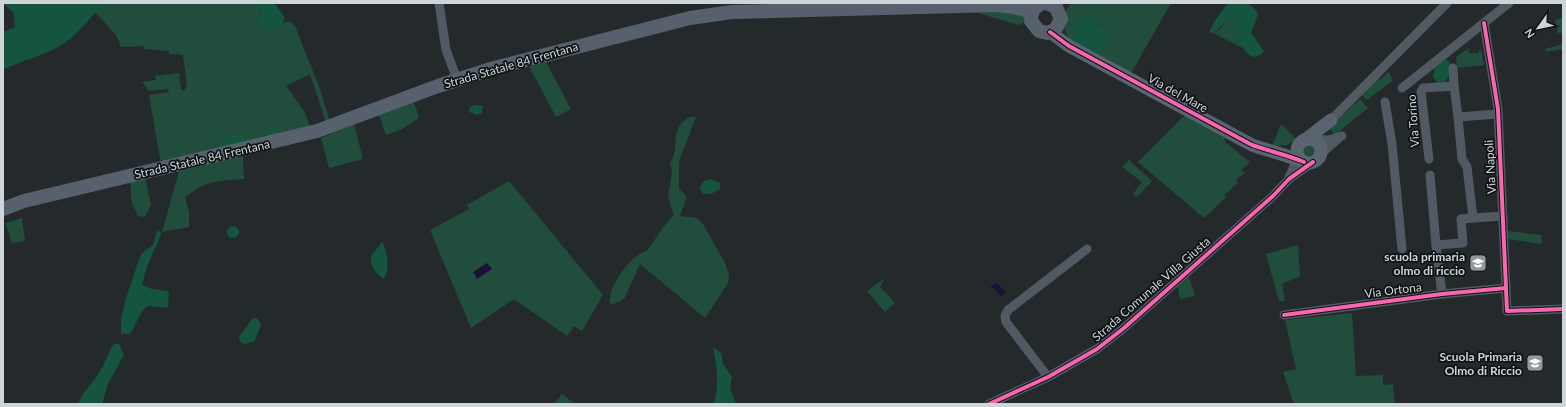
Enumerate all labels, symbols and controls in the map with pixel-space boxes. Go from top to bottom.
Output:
north arrow [1518,8,1558,48]
text: N [1521,27,1537,41]
street label: Strada Statale 84 Frentana [442,39,580,91]
street label: Via del Mare [1145,70,1211,116]
street label: Via Torino [1404,94,1422,148]
street label: Strada Statale 84 Frentana [133,136,271,182]
street label: Via Napoli [1481,139,1499,194]
street label: Strada Comunale Villa Giusta [1089,234,1213,344]
place label: scuola primaria olmo di riccio [1384,249,1465,278]
school or university icon: scuola primaria olmo di riccio [1468,253,1488,273]
street label: Via Ortona [1363,279,1423,301]
place label: Scuola Primaria Olmo di Riccio [1439,349,1522,378]
school or university icon: Scuola Primaria Olmo di Riccio [1525,353,1545,373]

